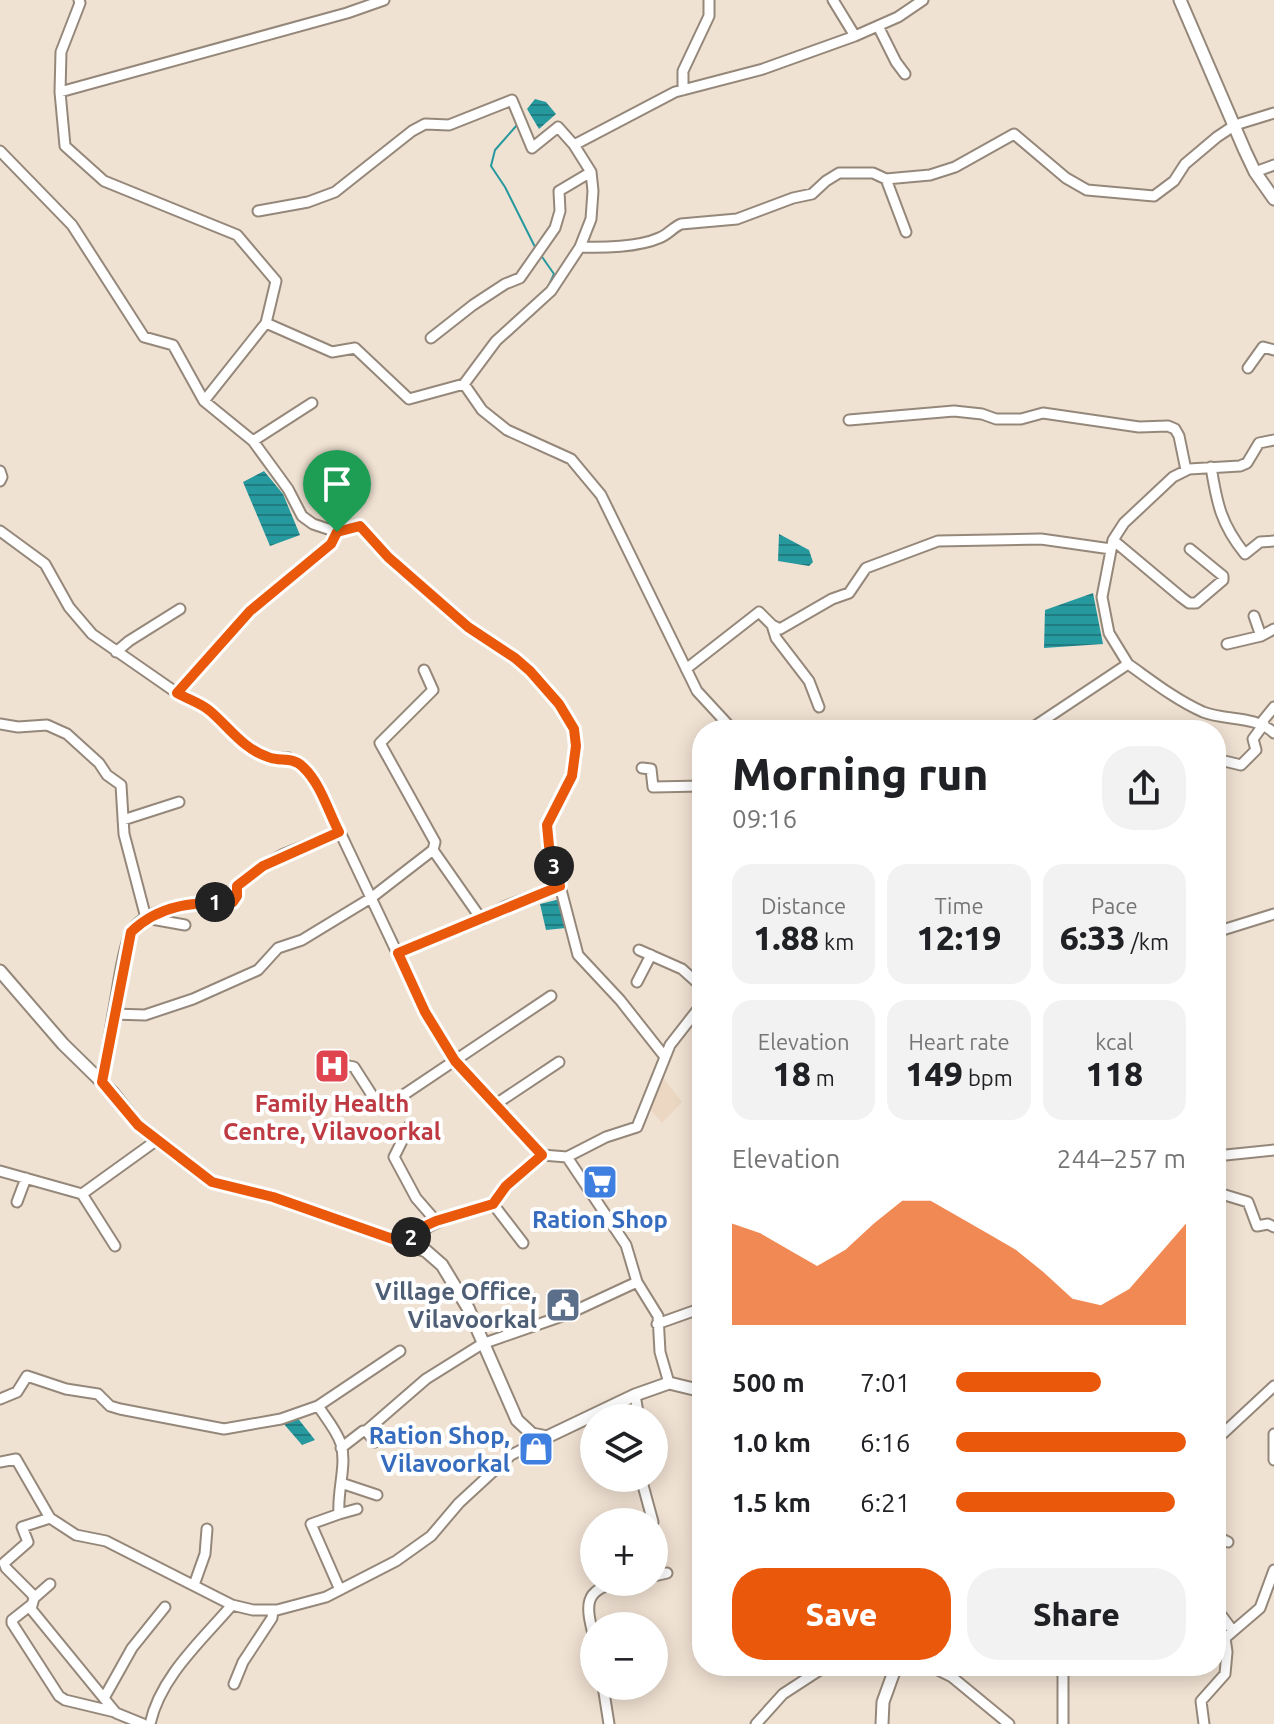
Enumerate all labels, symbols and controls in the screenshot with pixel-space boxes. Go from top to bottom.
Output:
pin [303,450,371,532]
icon: arrive [315,462,359,506]
button: share [1102,746,1186,830]
text: Morning run [732,749,988,798]
text: 09:16 [732,804,797,833]
pin: 3 [534,846,574,886]
text: 3 [548,853,560,878]
pin: 1 [195,882,235,922]
text: 1 [209,889,221,914]
text: Distance [761,893,846,918]
text: Time [934,893,984,918]
text: Pace [1091,893,1138,918]
text: 1.88 [753,918,819,956]
text: 12:19 [916,918,1002,956]
text: 6:33 [1060,918,1126,956]
text: km [819,929,854,954]
text: /km [1126,929,1169,954]
text: Elevation [758,1029,850,1054]
text: Heart rate [908,1029,1010,1054]
text: kcal [1095,1029,1133,1054]
hospital icon: Family Health Centre, Vilavoorkal [313,1047,351,1085]
text: 18 [772,1054,811,1092]
text: 149 [905,1054,963,1092]
text: 118 [1086,1054,1143,1092]
text: m [811,1065,835,1090]
text: bpm [963,1065,1013,1090]
place label: Family Health Centre, Vilavoorkal [223,1090,441,1145]
text: Elevation [732,1144,840,1173]
text: 244–257 m [1057,1144,1186,1173]
supermarket icon: Ration Shop [581,1163,619,1201]
place label: Ration Shop [532,1206,668,1233]
pin: 2 [391,1217,431,1257]
text: 2 [405,1224,417,1249]
place label: Village Office, Vilavoorkal [375,1278,537,1333]
public building icon: Village Office, Vilavoorkal [544,1286,582,1324]
text: 500 m [732,1368,805,1397]
text: 7:01 [860,1368,910,1397]
map controls [580,1404,668,1700]
button: layers [580,1404,668,1492]
place label: Ration Shop, Vilavoorkal [369,1422,510,1477]
text: 1.0 km [732,1428,811,1457]
text: 6:16 [860,1428,910,1457]
shop icon: Ration Shop, Vilavoorkal [517,1430,555,1468]
text: 1.5 km [732,1488,811,1517]
text: 6:21 [860,1488,910,1517]
button: + [580,1508,668,1596]
button: Save [732,1568,951,1660]
button: Share [967,1568,1186,1660]
button: − [580,1612,668,1700]

